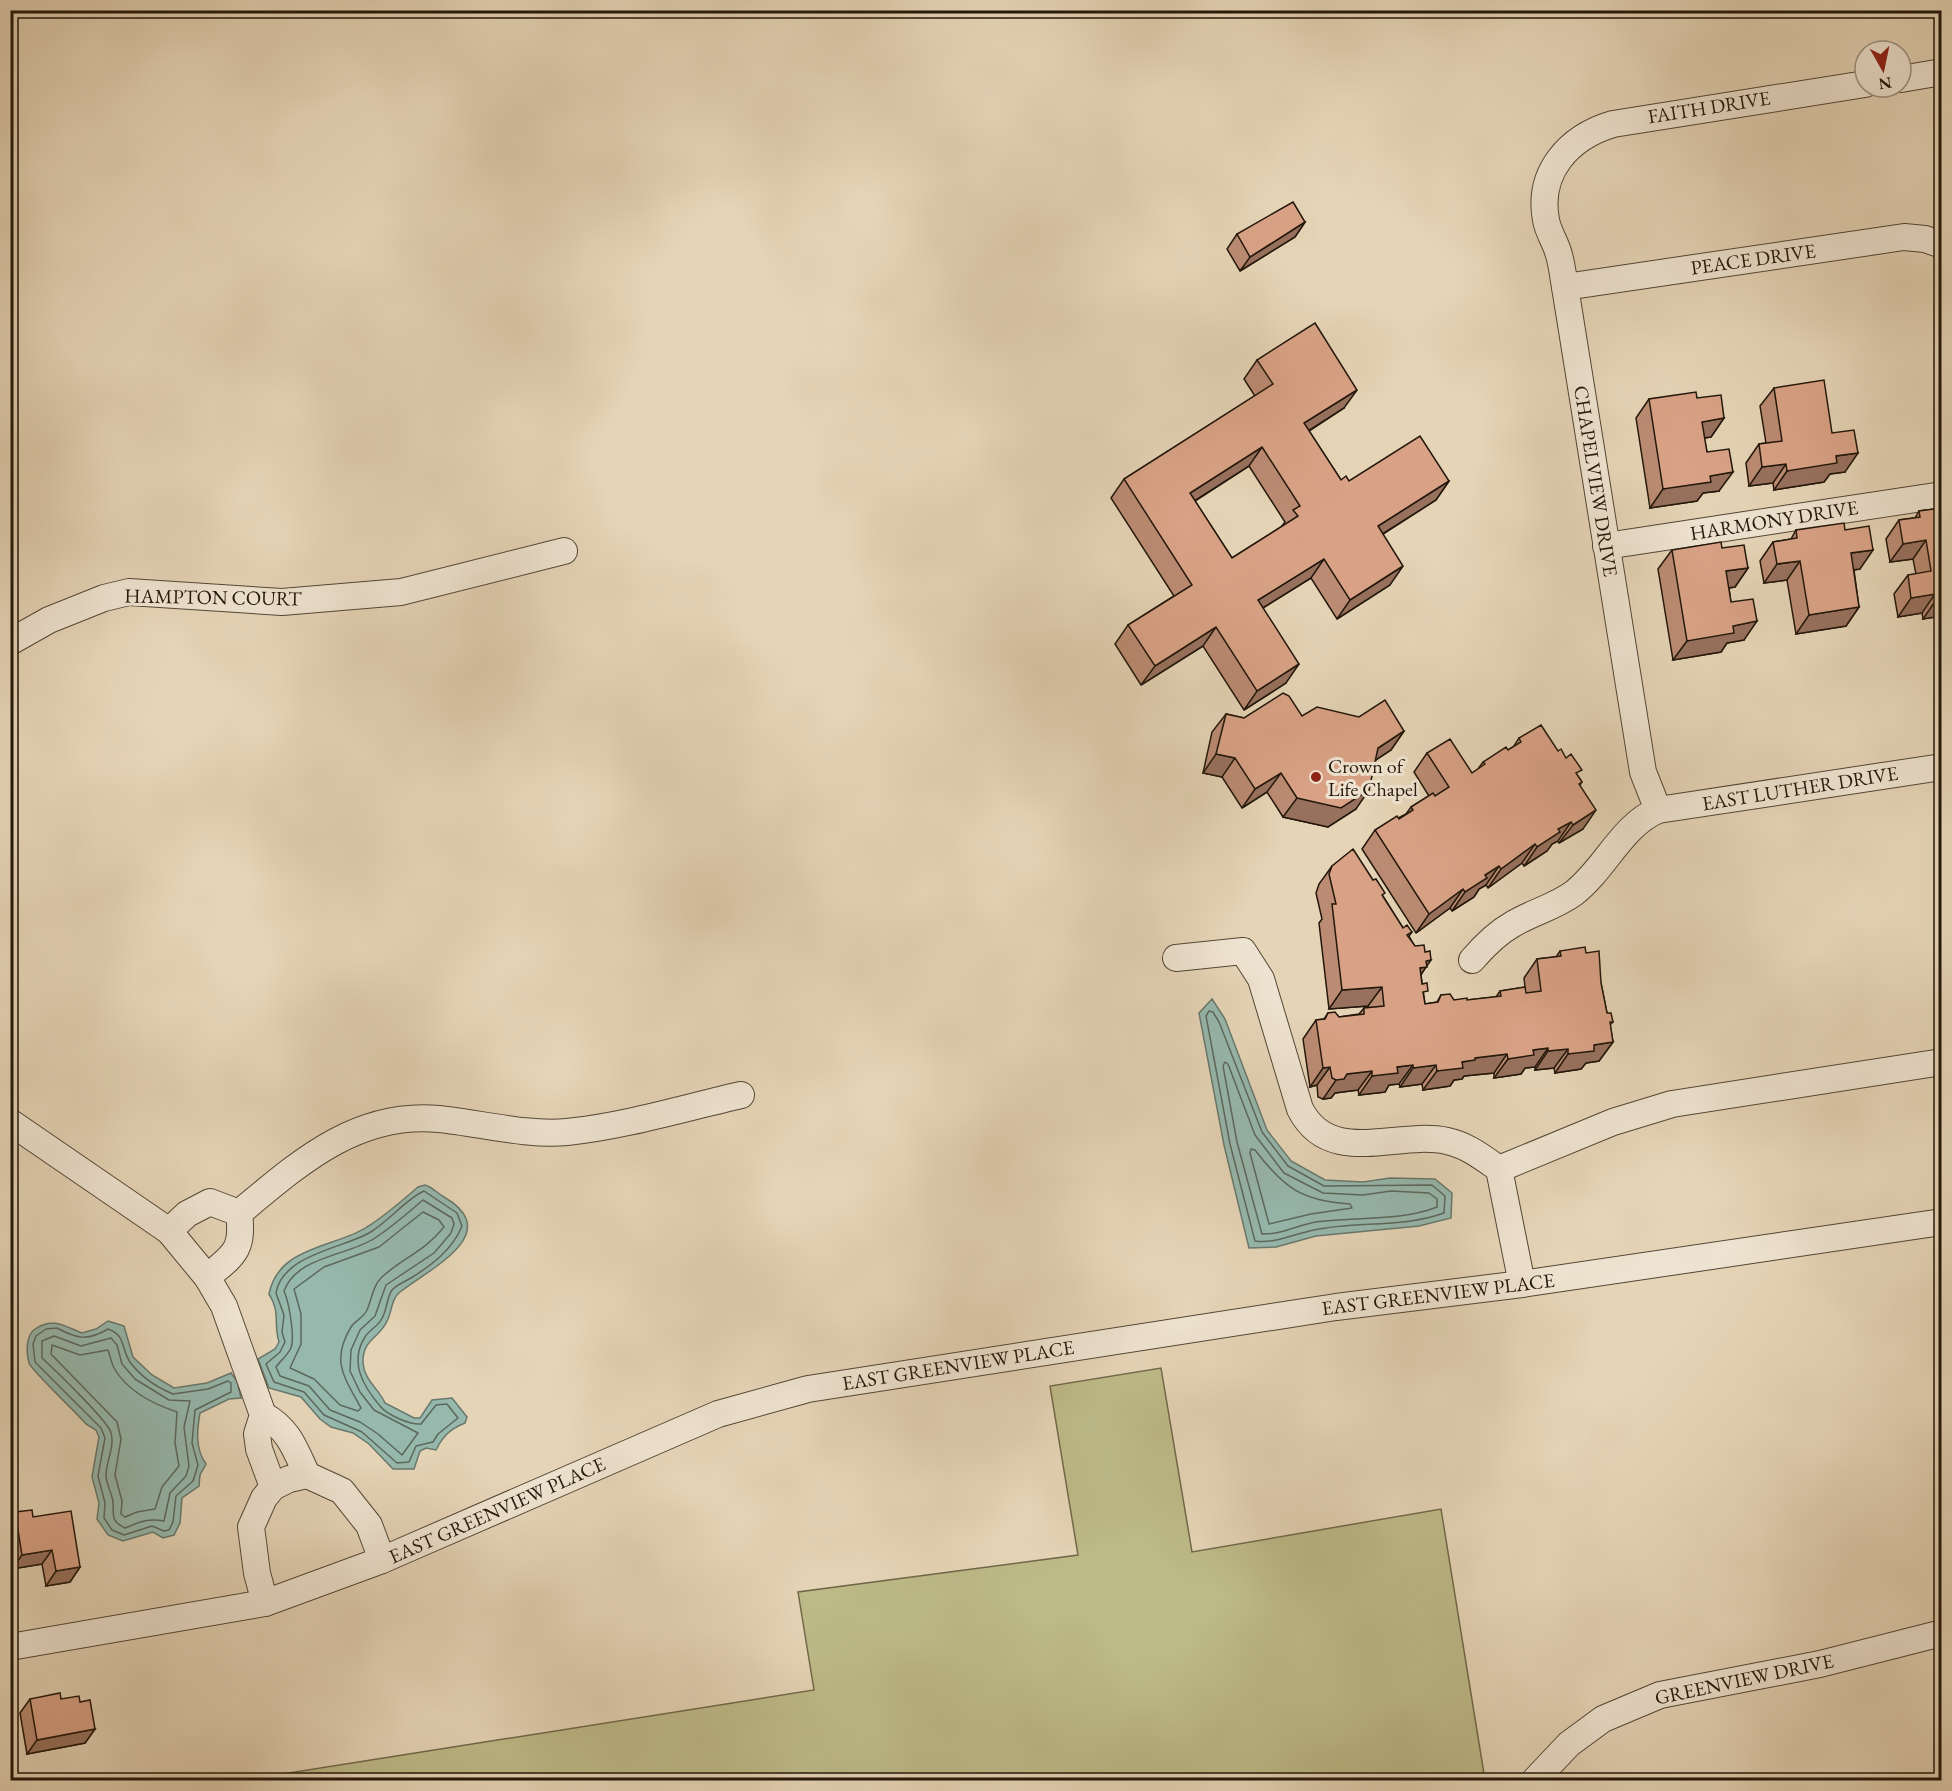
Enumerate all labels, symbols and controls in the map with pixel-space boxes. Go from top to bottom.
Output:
north arrow [1853,39,1913,99]
text: N [1877,72,1893,95]
street label: FAITH DRIVE [1646,84,1772,130]
street label: PEACE DRIVE [1689,237,1817,281]
street label: CHAPELVIEW DRIVE [1568,384,1624,578]
street label: HARMONY DRIVE [1688,494,1860,546]
street label: HAMPTON COURT [124,582,302,612]
place label: Crown of Life Chapel [1328,753,1418,802]
street label: EAST LUTHER DRIVE [1700,760,1900,816]
marker: Crown of Life Chapel [1309,770,1323,784]
street label: EAST GREENVIEW PLACE [1320,1267,1556,1321]
street label: EAST GREENVIEW PLACE [840,1334,1076,1396]
street label: EAST GREENVIEW PLACE [385,1450,609,1570]
street label: GREENVIEW DRIVE [1652,1647,1836,1711]

